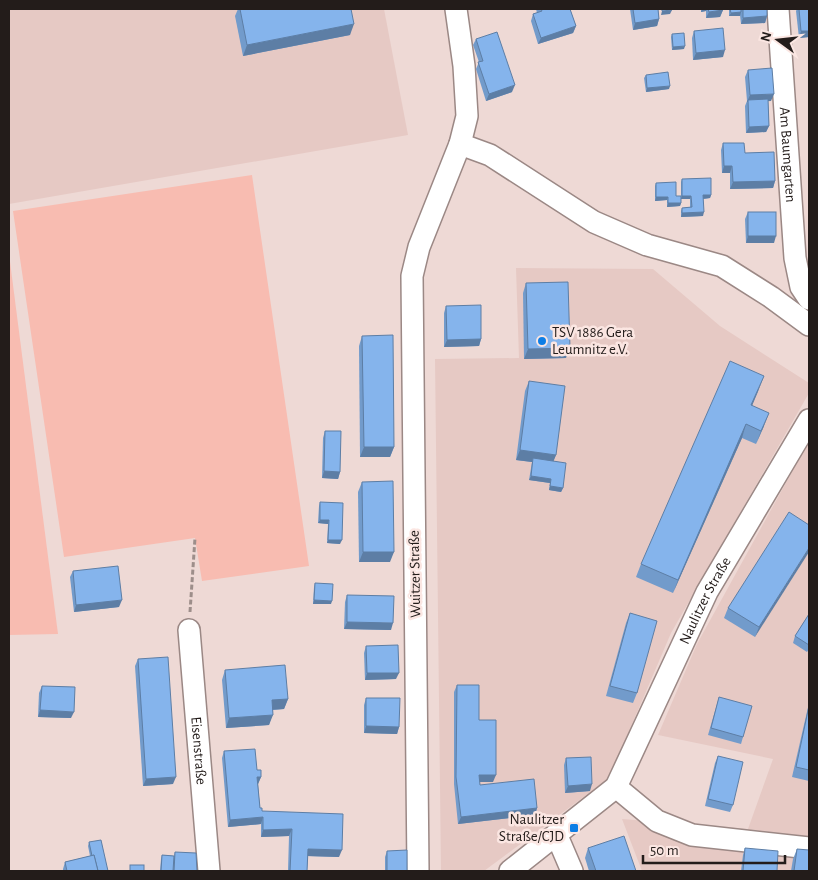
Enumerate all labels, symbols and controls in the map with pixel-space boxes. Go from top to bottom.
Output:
north arrow [753,15,803,65]
text: N [758,30,774,43]
street label: Am Baumgarten [777,106,799,203]
place label: TSV 1886 Gera Leumnitz e.V. [552,325,633,357]
marker: TSV 1886 Gera Leumnitz e.V. [536,335,548,347]
street label: Wuitzer Straße [407,530,423,618]
street label: Naulitzer Straße [676,554,734,646]
street label: Eisenstraße [189,716,209,785]
place label: Naulitzer Straße/CJD [499,812,564,844]
marker: Naulitzer Straße/CJD [568,822,580,834]
scale bar [643,832,786,864]
text: 50 m [650,843,679,858]

